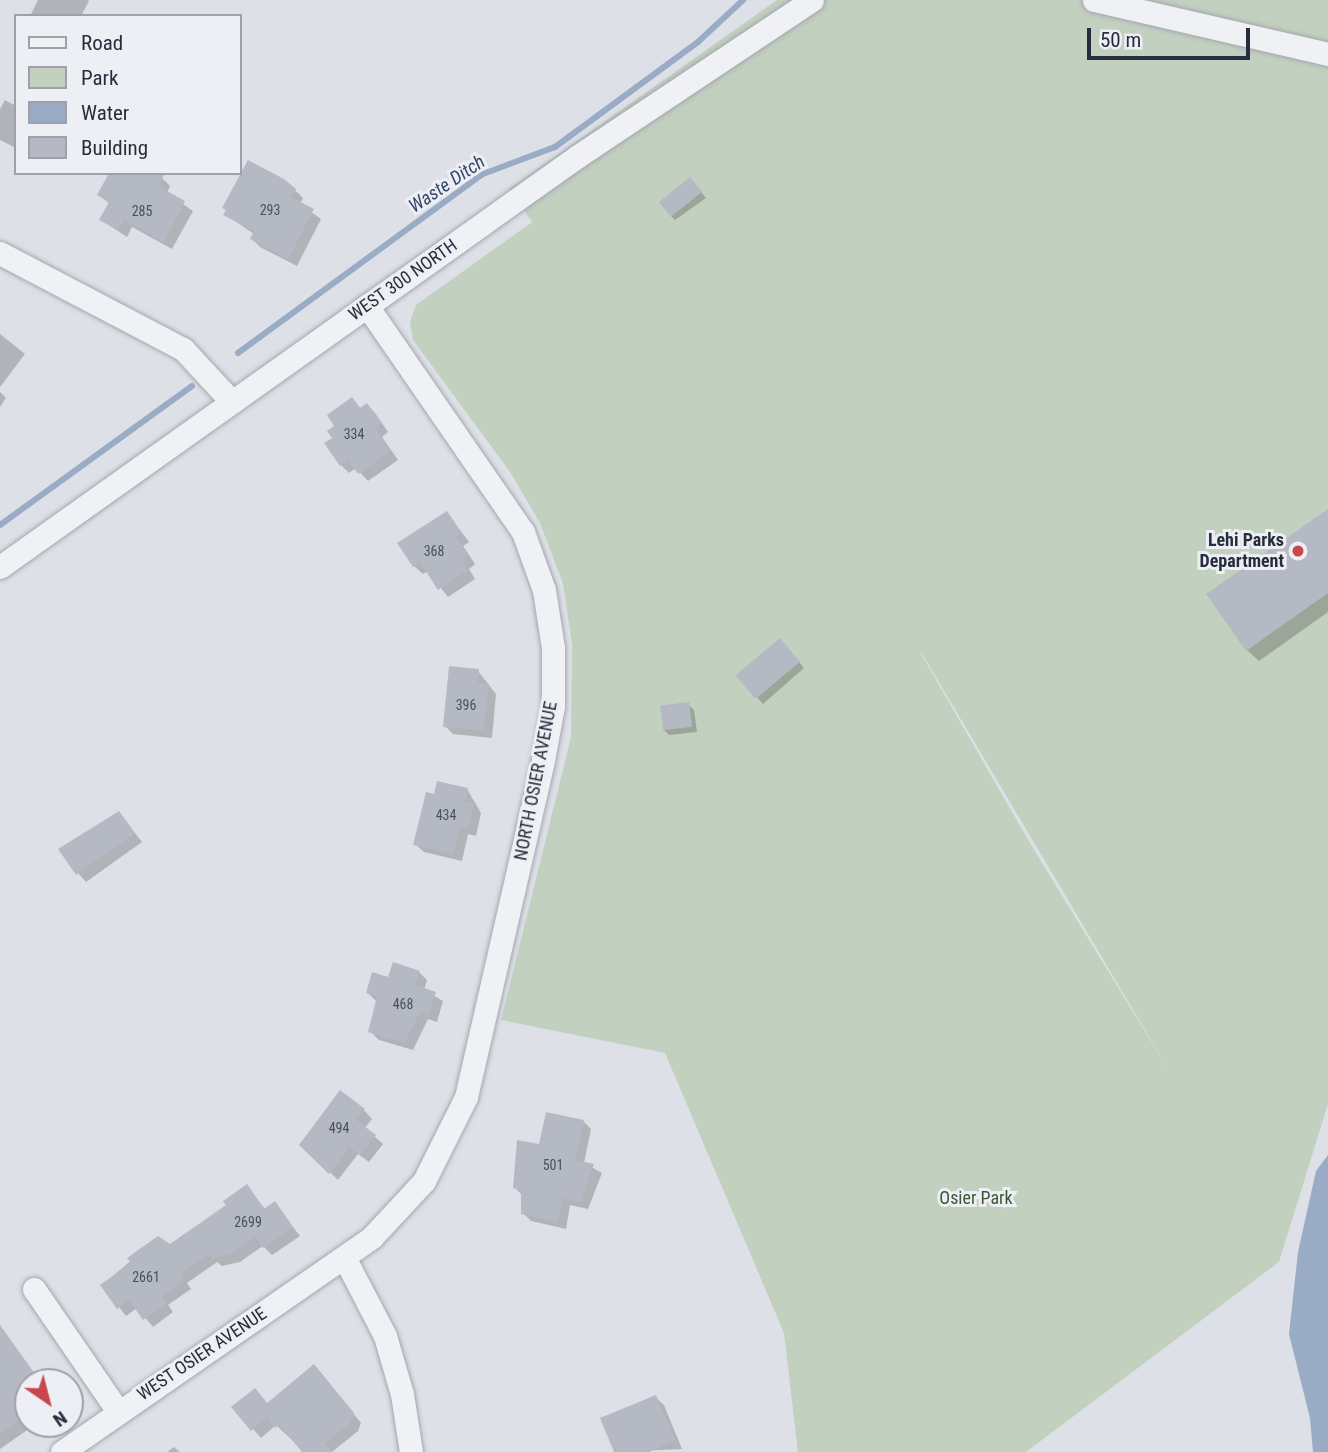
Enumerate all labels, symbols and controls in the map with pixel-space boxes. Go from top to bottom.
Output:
legend [14,14,242,175]
scale bar [1090,14,1253,58]
text: 50 m [1100,28,1141,52]
text: Road [81,31,123,55]
text: Park [81,66,118,90]
text: Water [81,101,129,125]
text: Building [81,136,148,160]
water label: Waste Ditch [405,150,489,218]
house number: 293 [260,202,280,218]
house number: 285 [132,203,152,219]
street label: WEST 300 NORTH [345,235,461,325]
house number: 334 [344,426,364,442]
place label: Lehi Parks Department [1200,530,1284,572]
house number: 368 [424,543,444,559]
marker: Lehi Parks Department [1290,543,1306,559]
house number: 396 [456,697,476,713]
street label: NORTH OSIER AVENUE [510,700,562,862]
house number: 434 [436,807,456,823]
house number: 468 [393,996,413,1012]
house number: 494 [329,1120,349,1136]
house number: 501 [543,1157,563,1173]
park label: Osier Park [939,1187,1013,1209]
house number: 2699 [234,1214,262,1230]
house number: 2661 [132,1269,160,1285]
street label: WEST OSIER AVENUE [133,1303,271,1405]
north arrow [14,1368,84,1438]
text: N [49,1406,72,1432]

